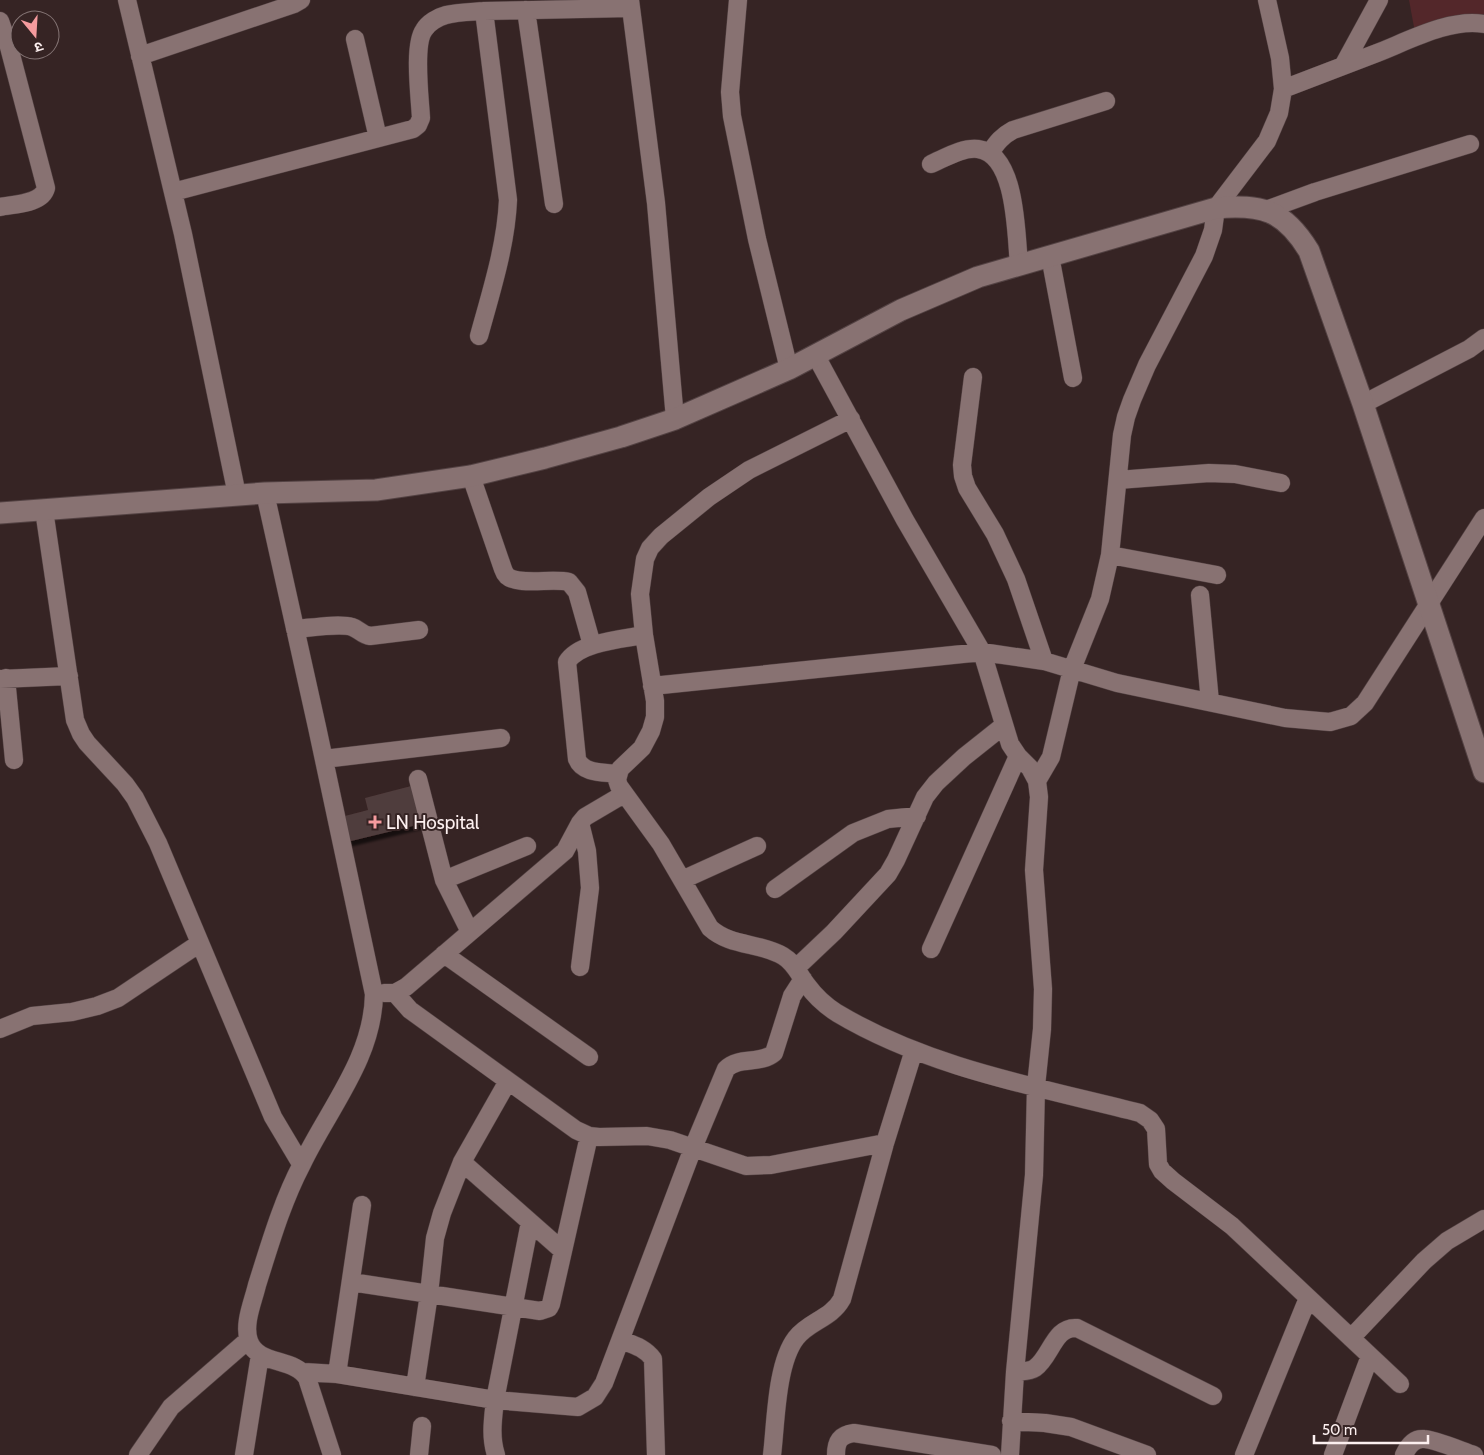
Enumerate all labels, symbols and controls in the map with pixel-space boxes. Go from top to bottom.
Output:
north arrow [10,10,60,60]
text: उ [32,38,46,57]
place label: LN Hospital [386,811,480,834]
marker: LN Hospital [368,815,382,829]
scale bar [1314,1412,1428,1444]
text: 50 m [1322,1421,1357,1439]

